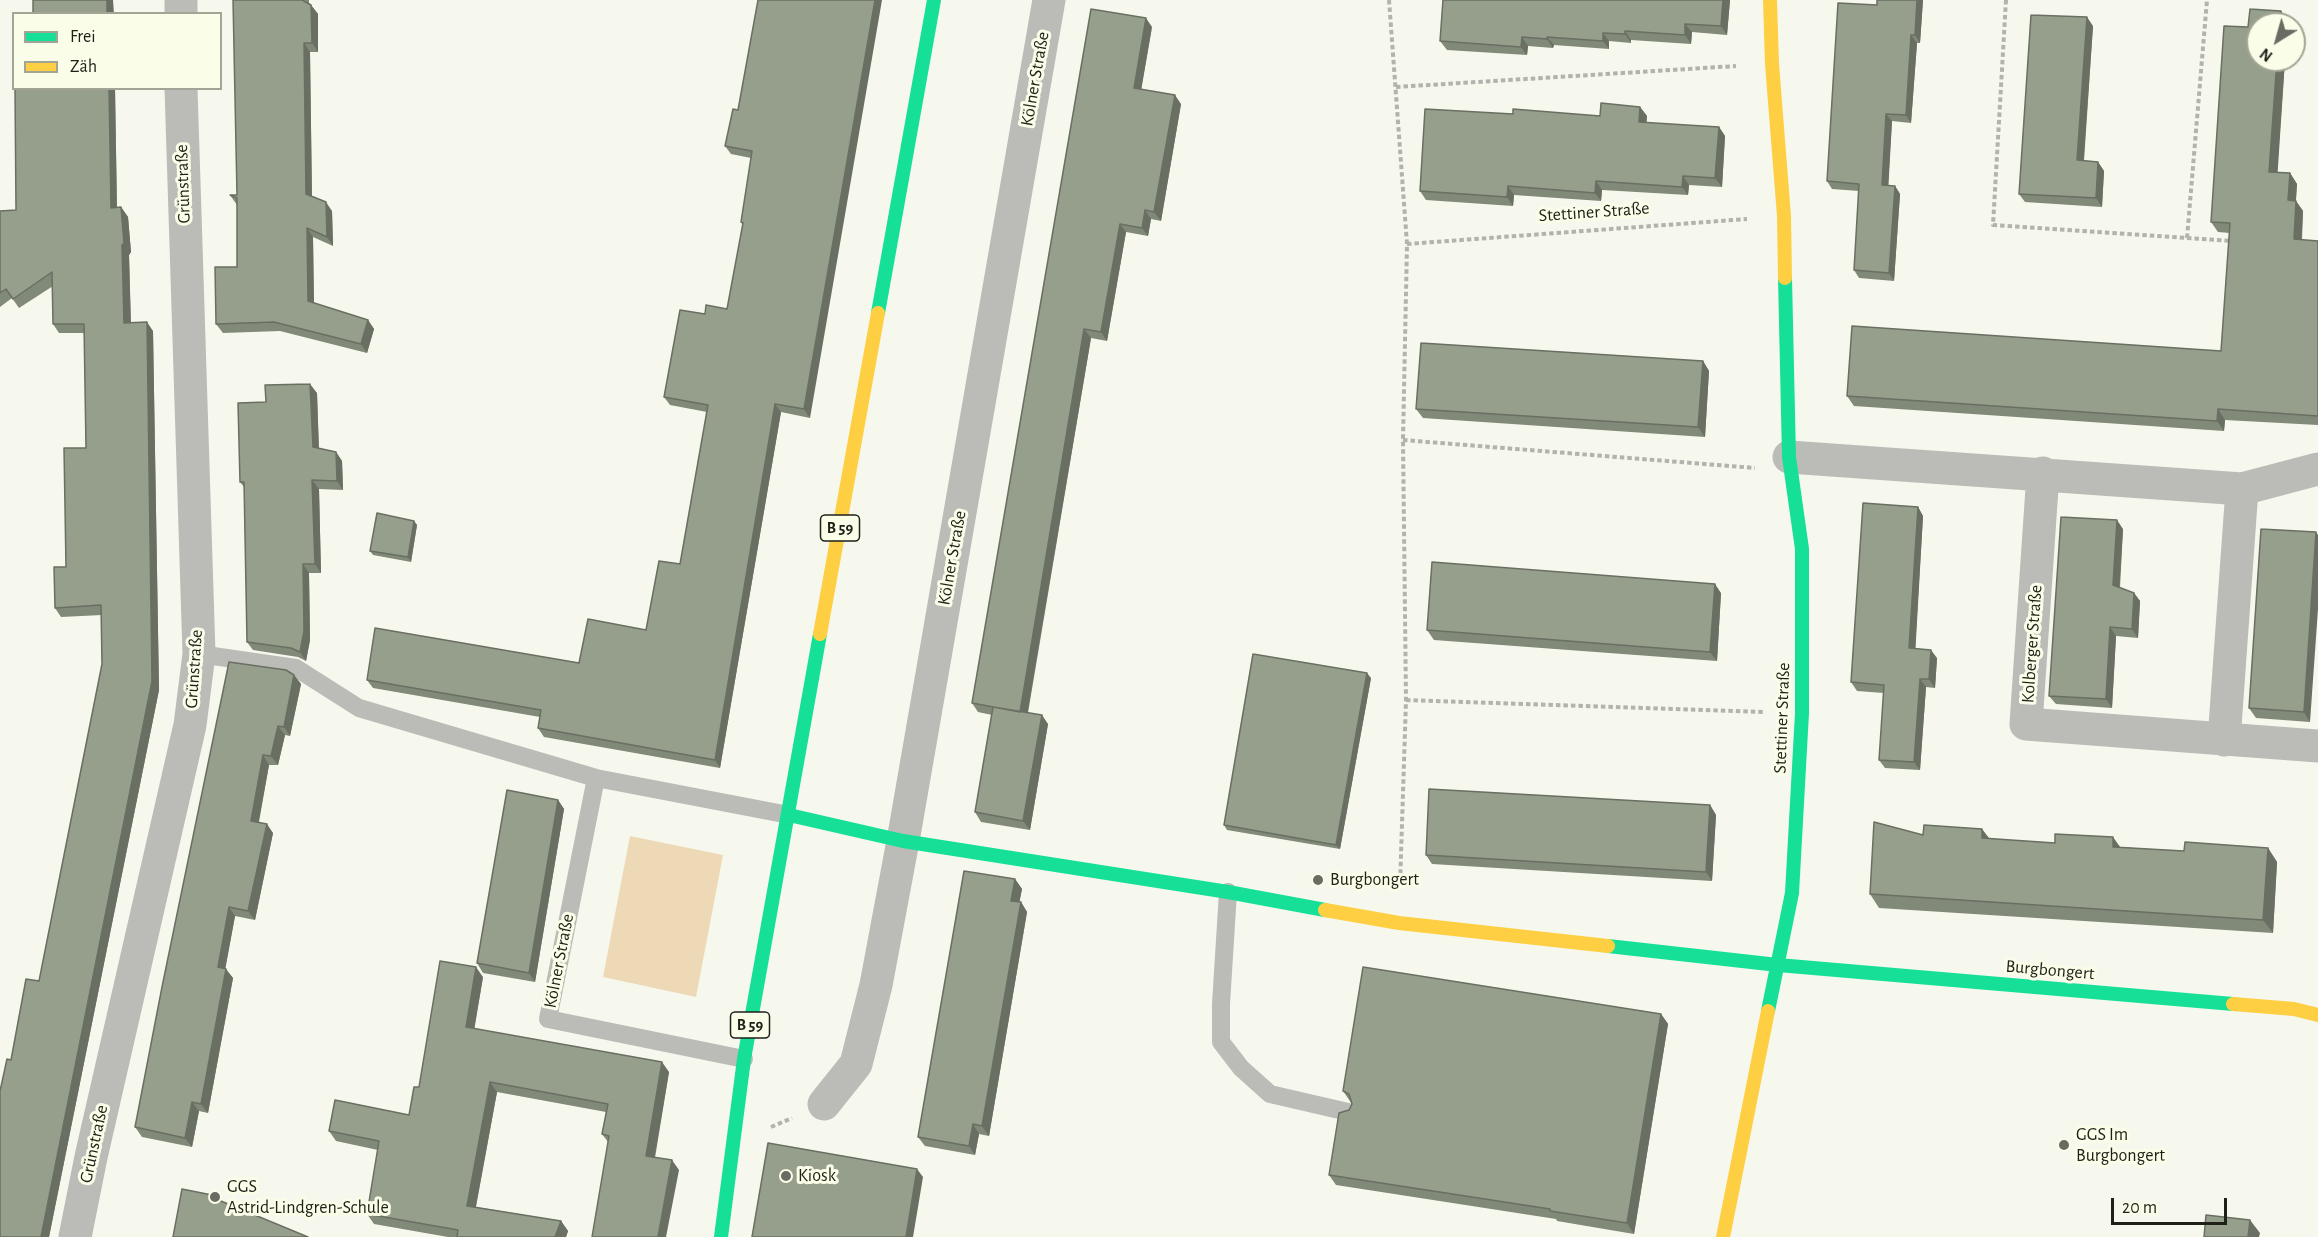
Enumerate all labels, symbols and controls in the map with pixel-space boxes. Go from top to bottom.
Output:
legend [12,12,222,90]
north arrow [2246,12,2306,72]
text: Frei [70,28,96,46]
street label: Kölner Straße [1016,30,1054,128]
text: N [2257,45,2276,65]
text: Zäh [70,58,97,76]
street label: Grünstraße [171,144,195,224]
street label: Stettiner Straße [1538,197,1650,227]
street label: Kölner Straße [933,509,971,607]
road number: B 59 [820,515,860,541]
street label: Kolberger Straße [2017,584,2047,704]
street label: Grünstraße [180,629,208,709]
street label: Stettiner Straße [1769,662,1795,774]
place label: Burgbongert [1330,869,1419,891]
marker: Burgbongert [1311,873,1325,887]
street label: Kölner Straße [539,912,579,1010]
street label: Burgbongert [2005,955,2095,985]
road number: B 59 [730,1012,770,1038]
street label: Grünstraße [75,1103,113,1185]
place label: GGS Im Burgbongert [2076,1124,2165,1166]
marker: GGS Im Burgbongert [2057,1138,2071,1152]
place label: Kiosk [798,1165,836,1187]
marker: Kiosk [779,1169,793,1183]
place label: GGS Astrid-Lindgren-Schule [227,1176,389,1218]
scale bar [2114,1186,2230,1224]
marker: GGS Astrid-Lindgren-Schule [208,1190,222,1204]
text: 20 m [2122,1199,2157,1217]

